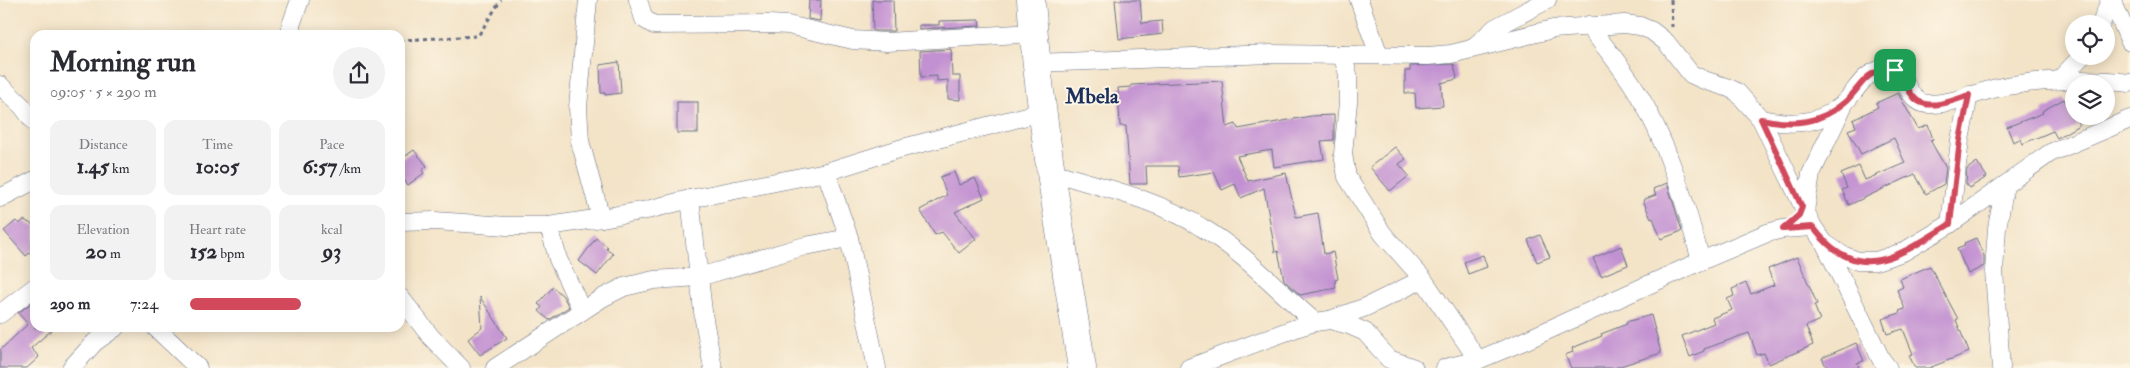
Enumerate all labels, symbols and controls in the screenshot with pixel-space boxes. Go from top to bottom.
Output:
map controls [2065,15,2115,125]
button: locate [2065,15,2115,65]
text: Morning run [50,45,196,80]
button: share [333,47,385,99]
pin [1874,49,1916,91]
icon: arrive [1881,56,1909,84]
button: layers [2065,75,2115,125]
text: 09:05 · 5 × 290 m [50,82,157,102]
district label: Mbela [1064,83,1120,110]
text: Distance [79,136,128,153]
text: Time [202,136,233,153]
text: Pace [319,136,344,153]
text: 1.45 [77,153,109,180]
text: 10:05 [196,153,239,180]
text: 6:57 [302,153,337,180]
text: km [109,160,130,177]
text: /km [337,160,361,177]
text: Elevation [76,221,130,238]
text: Heart rate [189,221,246,238]
text: kcal [321,221,343,238]
text: 20 [86,238,107,265]
text: 152 [190,238,217,265]
text: 93 [322,238,341,265]
text: m [107,245,121,262]
text: bpm [217,245,245,262]
text: 290 m [50,294,90,314]
text: 7:24 [130,294,158,314]

